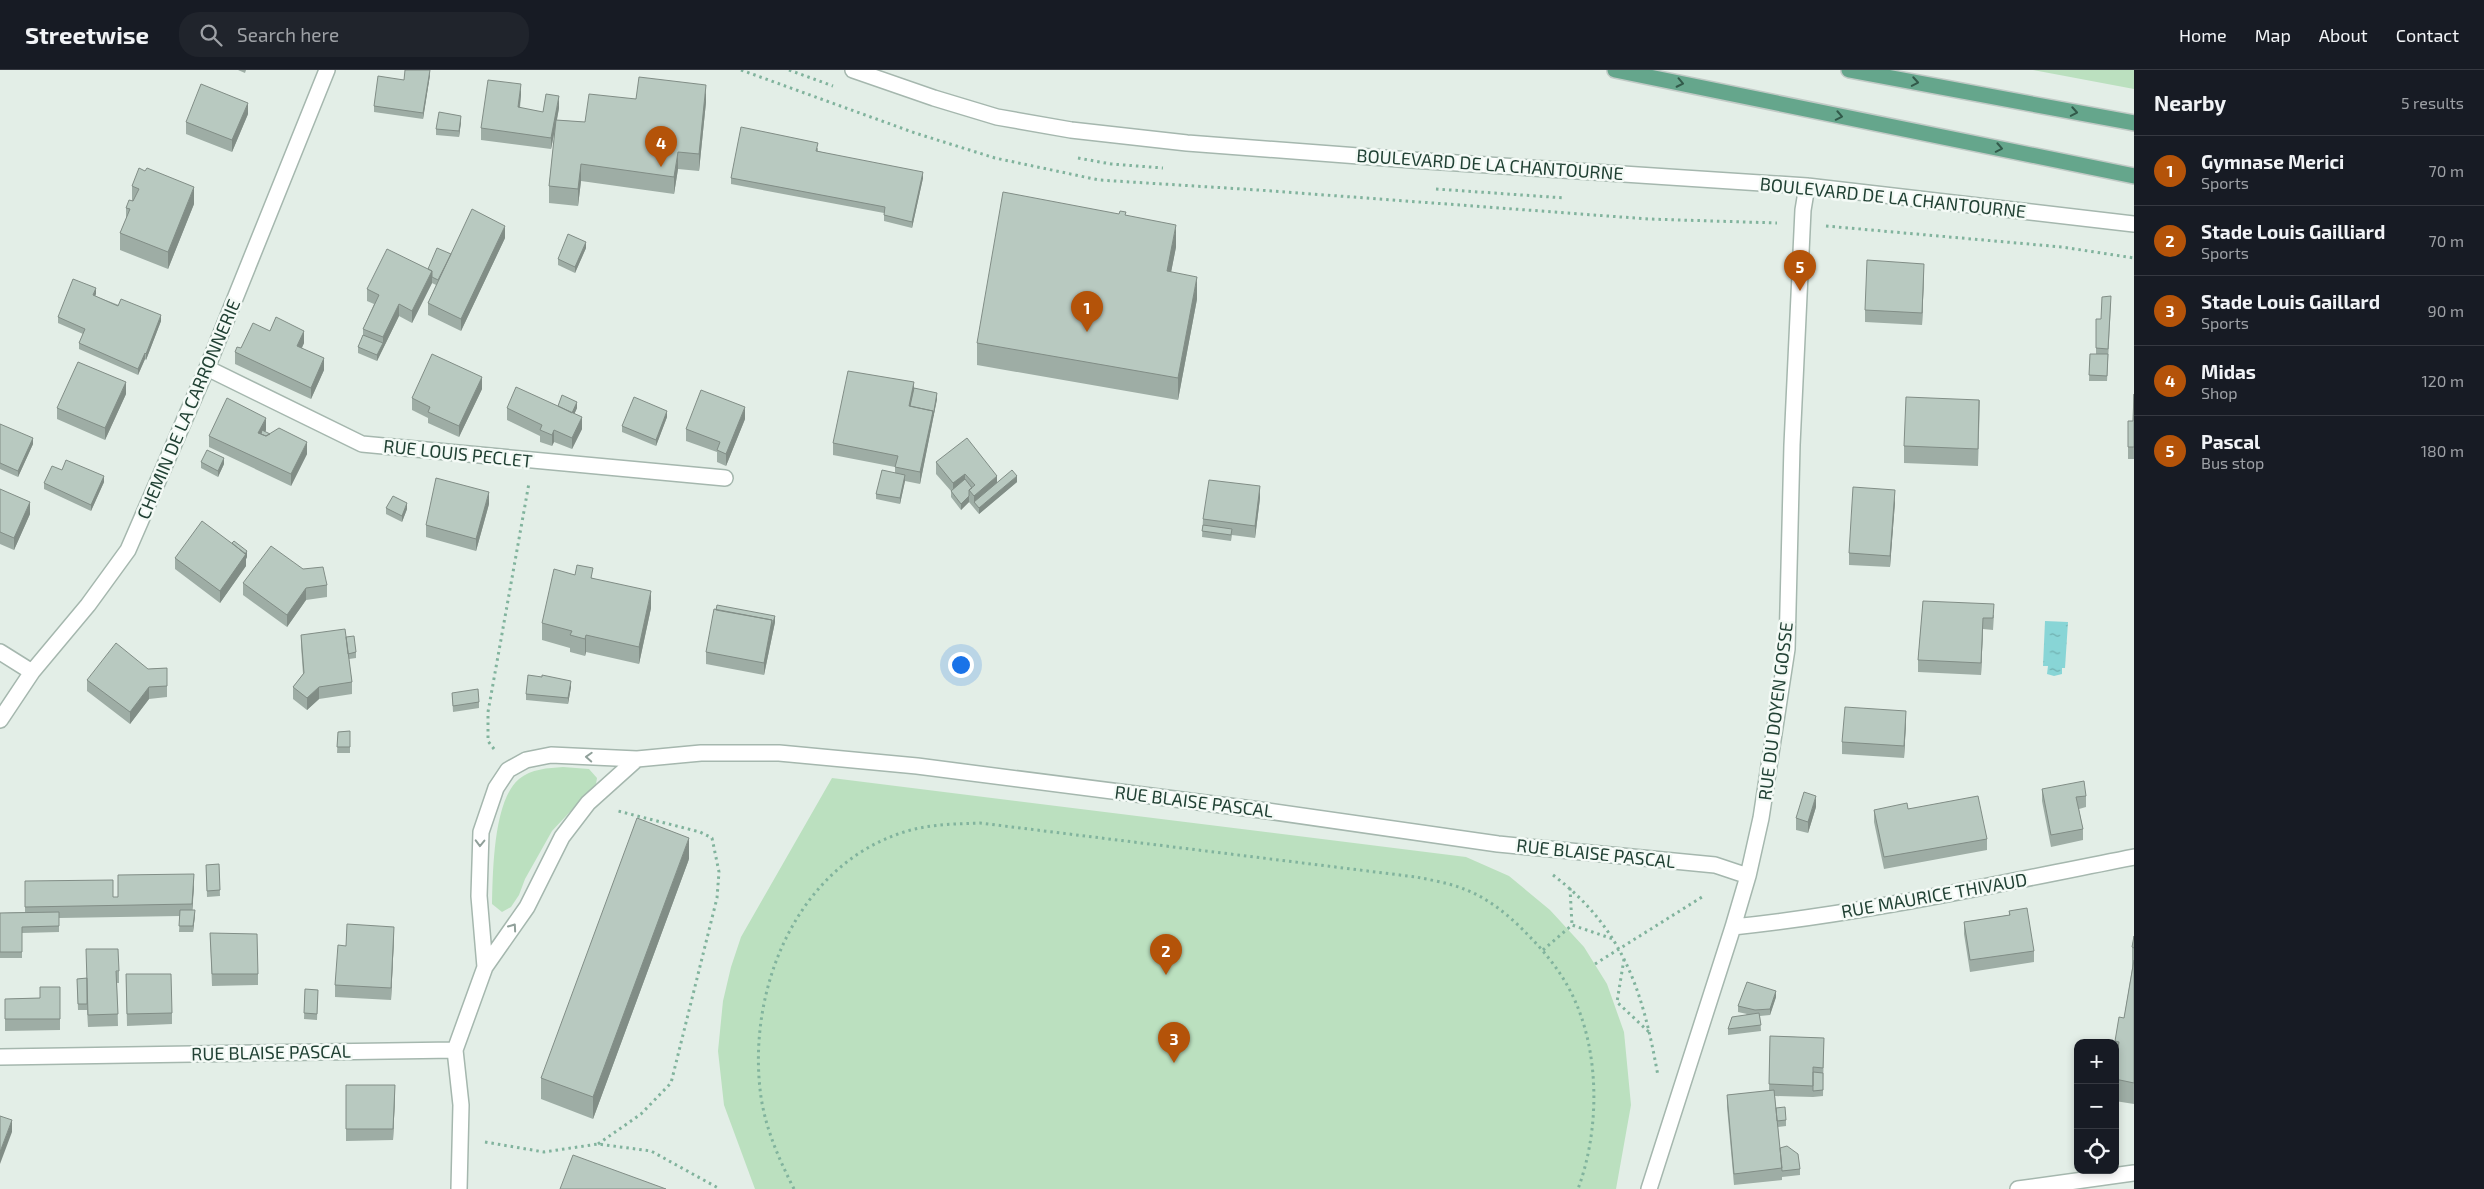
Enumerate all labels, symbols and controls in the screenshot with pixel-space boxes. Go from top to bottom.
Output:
search box [179,12,529,57]
text: Streetwise [25,20,149,49]
icon: search [197,21,225,49]
text: Search here [237,23,339,46]
text: Home [2179,24,2227,46]
text: Map [2255,24,2291,46]
text: About [2319,24,2368,46]
text: Contact [2396,24,2459,46]
one-way arrow [1910,76,1919,87]
one-way arrow [1676,78,1685,88]
text: Nearby [2154,90,2226,115]
text: 5 results [2401,93,2464,112]
one-way arrow [2070,106,2079,116]
one-way arrow [1835,110,1844,121]
pin: 4 [645,126,677,167]
one-way arrow [1994,142,2003,153]
street label: BOULEVARD DE LA CHANTOURNE [1356,144,1624,184]
text: Gymnase Merici [2201,150,2344,173]
text: 1 [2167,161,2173,180]
text: 70 m [2429,161,2464,180]
street label: BOULEVARD DE LA CHANTOURNE [1759,172,2027,222]
text: Sports [2201,173,2249,192]
text: Stade Louis Gailliard [2201,220,2385,243]
text: 2 [2165,231,2175,250]
text: 70 m [2429,231,2464,250]
text: Sports [2201,243,2249,262]
pin: 5 [1784,250,1816,291]
text: Stade Louis Gaillard [2201,290,2380,313]
pin: 1 [1071,291,1103,332]
street label: CHEMIN DE LA CARRONNERIE [132,296,244,522]
text: 3 [2165,301,2175,320]
text: 90 m [2428,301,2464,320]
text: Sports [2201,313,2249,332]
text: Midas [2201,360,2256,383]
text: 4 [2165,371,2175,390]
text: 120 m [2421,371,2464,390]
text: Shop [2201,383,2238,402]
text: Pascal [2201,430,2260,453]
street label: RUE LOUIS PECLET [382,434,534,472]
text: 5 [2166,441,2174,460]
text: 180 m [2421,441,2464,460]
text: Bus stop [2201,453,2264,472]
street label: RUE DU DOYEN GOSSE [1753,621,1797,801]
your location [948,652,974,678]
one-way arrow [584,751,592,762]
street label: RUE BLAISE PASCAL [1113,780,1275,822]
street label: RUE BLAISE PASCAL [1515,834,1677,872]
one-way arrow [475,839,486,847]
street label: RUE MAURICE THIVAUD [1839,868,2029,922]
one-way arrow [507,924,516,933]
pin: 2 [1150,934,1182,975]
pin: 3 [1158,1022,1190,1063]
map controls [2074,1039,2119,1174]
button: + [2074,1039,2119,1084]
street label: RUE BLAISE PASCAL [191,1040,351,1064]
button: − [2074,1084,2119,1129]
button: locate [2074,1129,2119,1174]

